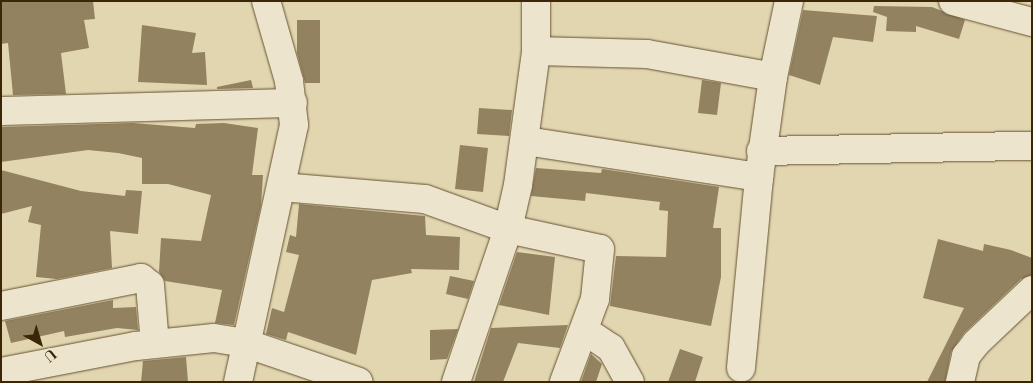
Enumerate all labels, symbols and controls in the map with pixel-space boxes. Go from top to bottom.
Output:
north arrow [15,318,65,368]
text: U [40,344,59,365]

